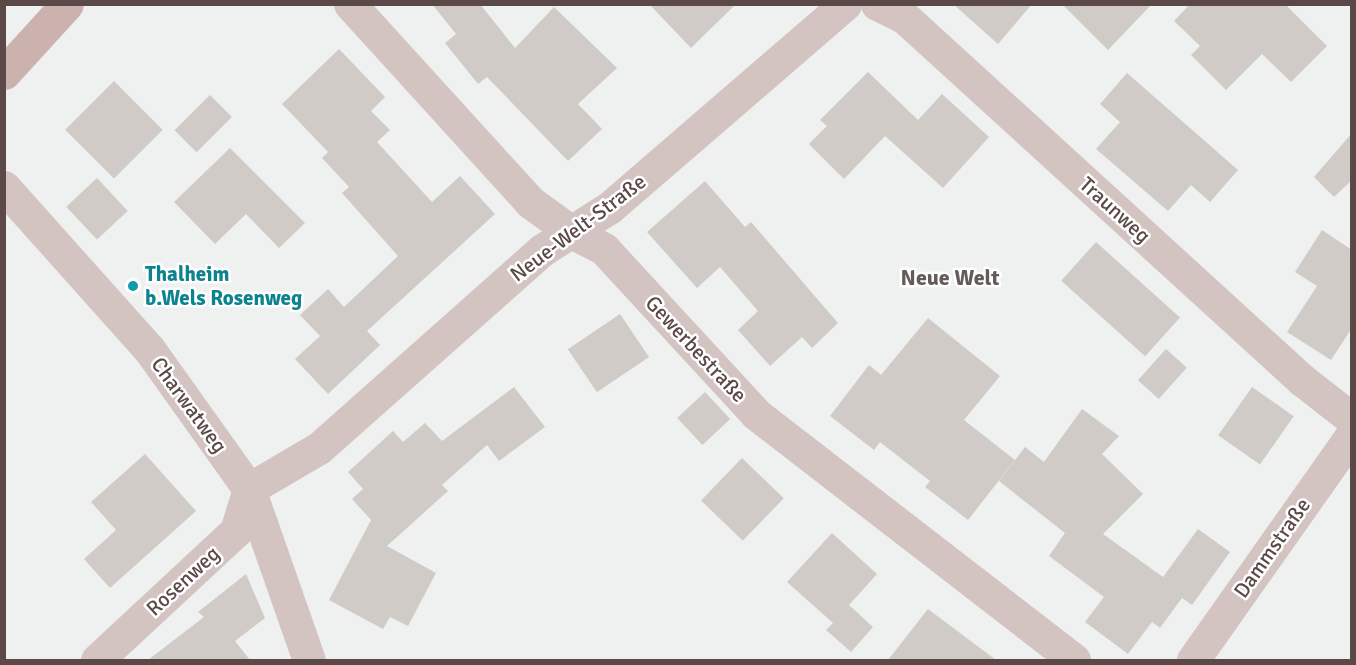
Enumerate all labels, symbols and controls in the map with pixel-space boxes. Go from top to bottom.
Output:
street label: Neue-Welt-Straße [505,169,651,287]
street label: Traunweg [1074,172,1156,248]
place label: Thalheim b.Wels Rosenweg [145,261,302,311]
district label: Neue Welt [901,265,999,291]
marker: Thalheim b.Wels Rosenweg [126,279,140,293]
street label: Gewerbestraße [640,290,752,408]
street label: Charwatweg [146,352,232,458]
street label: Dammstraße [1228,493,1316,603]
street label: Rosenweg [141,541,225,621]

